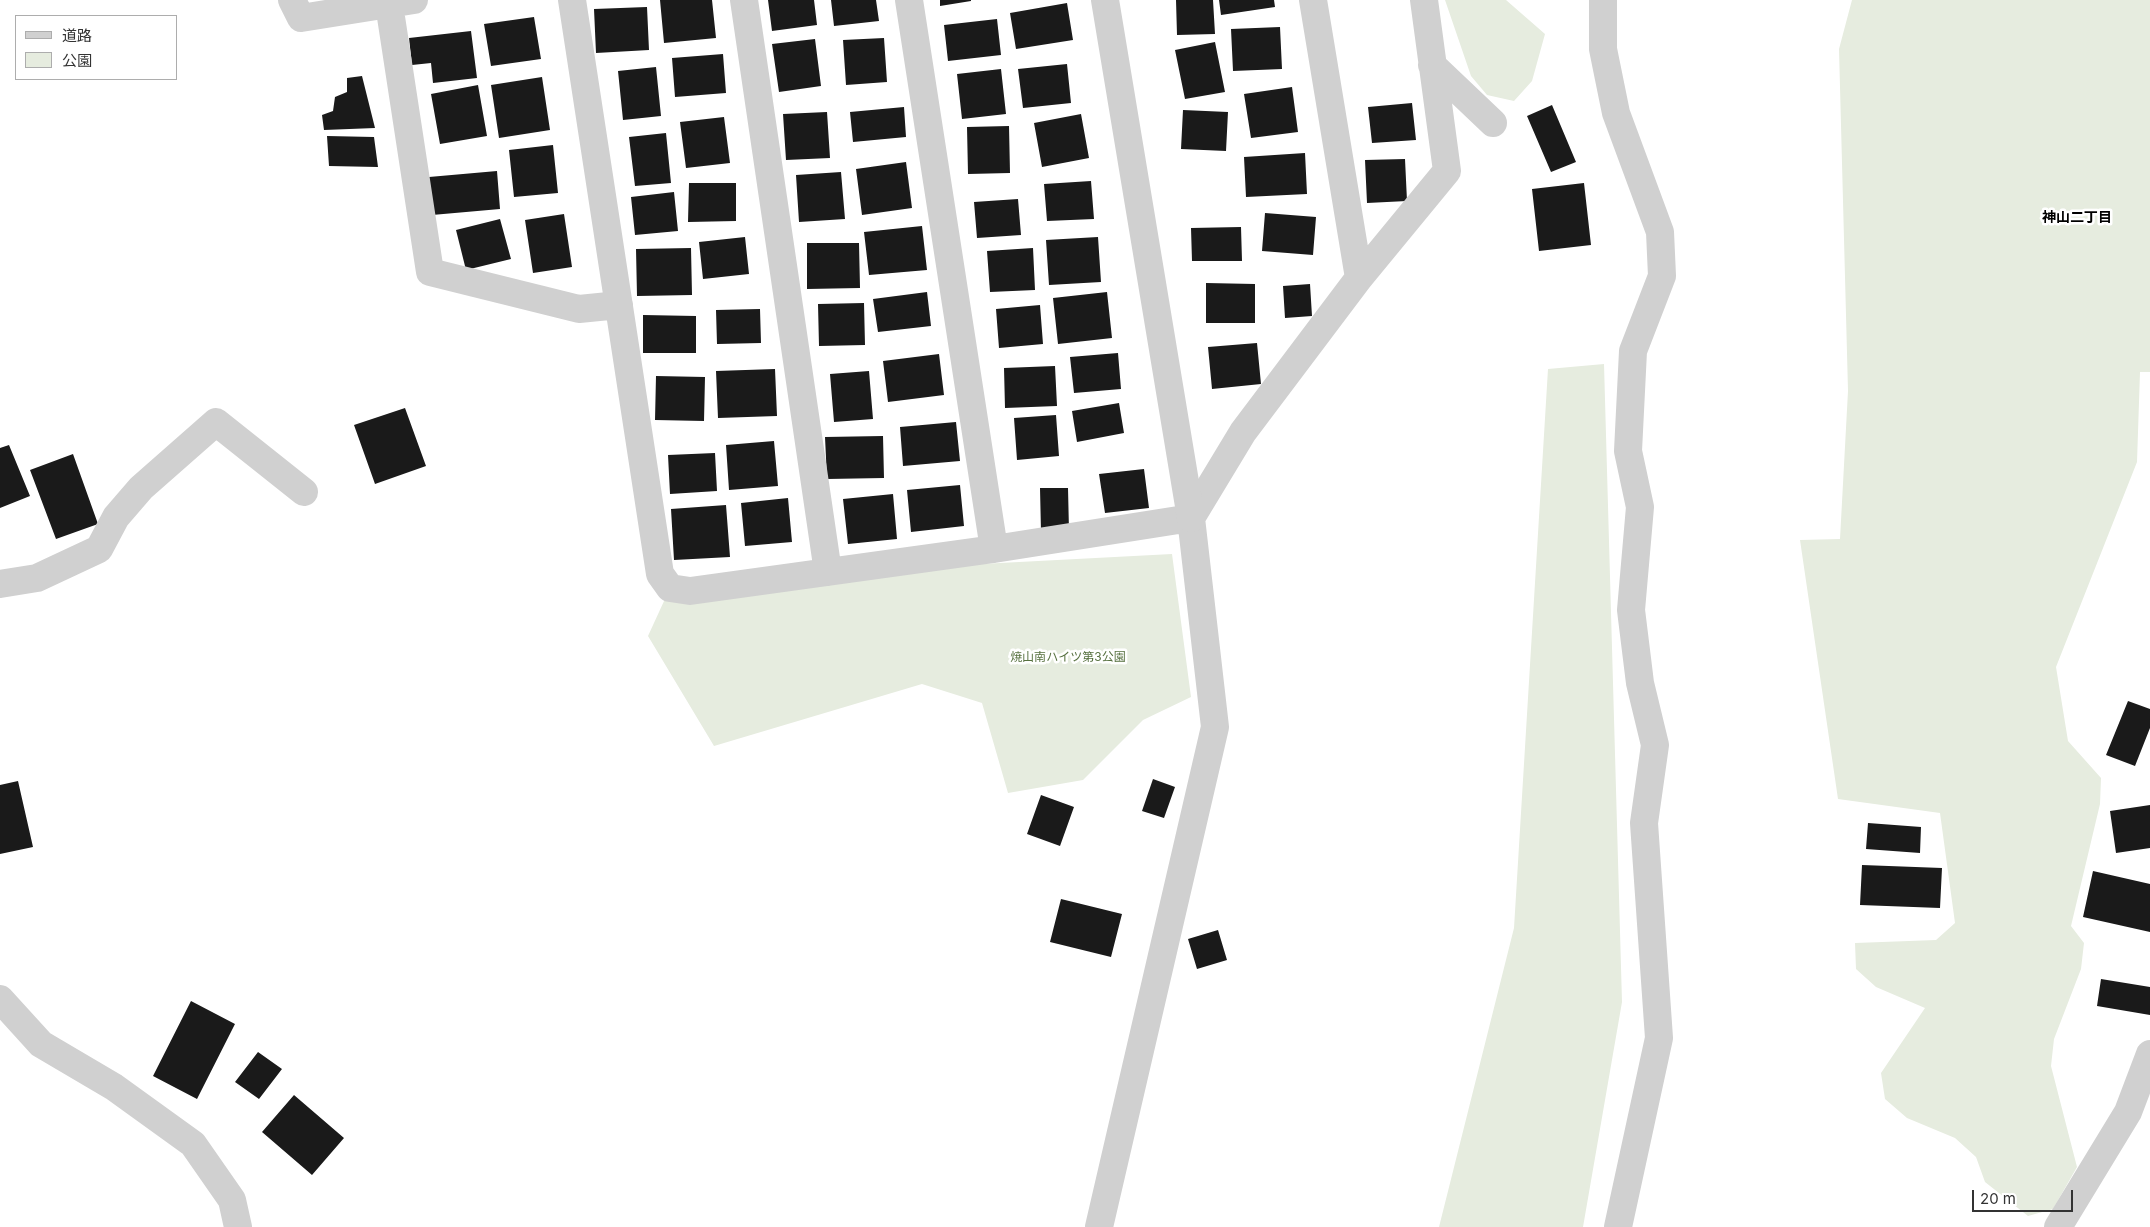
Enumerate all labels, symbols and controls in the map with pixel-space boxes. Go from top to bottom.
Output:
legend [15,15,178,80]
text: 道路 [62,26,92,45]
text: 公園 [62,51,92,70]
district label: 神山二丁目 [2042,210,2112,226]
park label: 焼山南ハイツ第3公園 [1010,650,1126,664]
scale bar [1975,1180,2076,1212]
text: 20 m [1980,1189,2016,1208]

